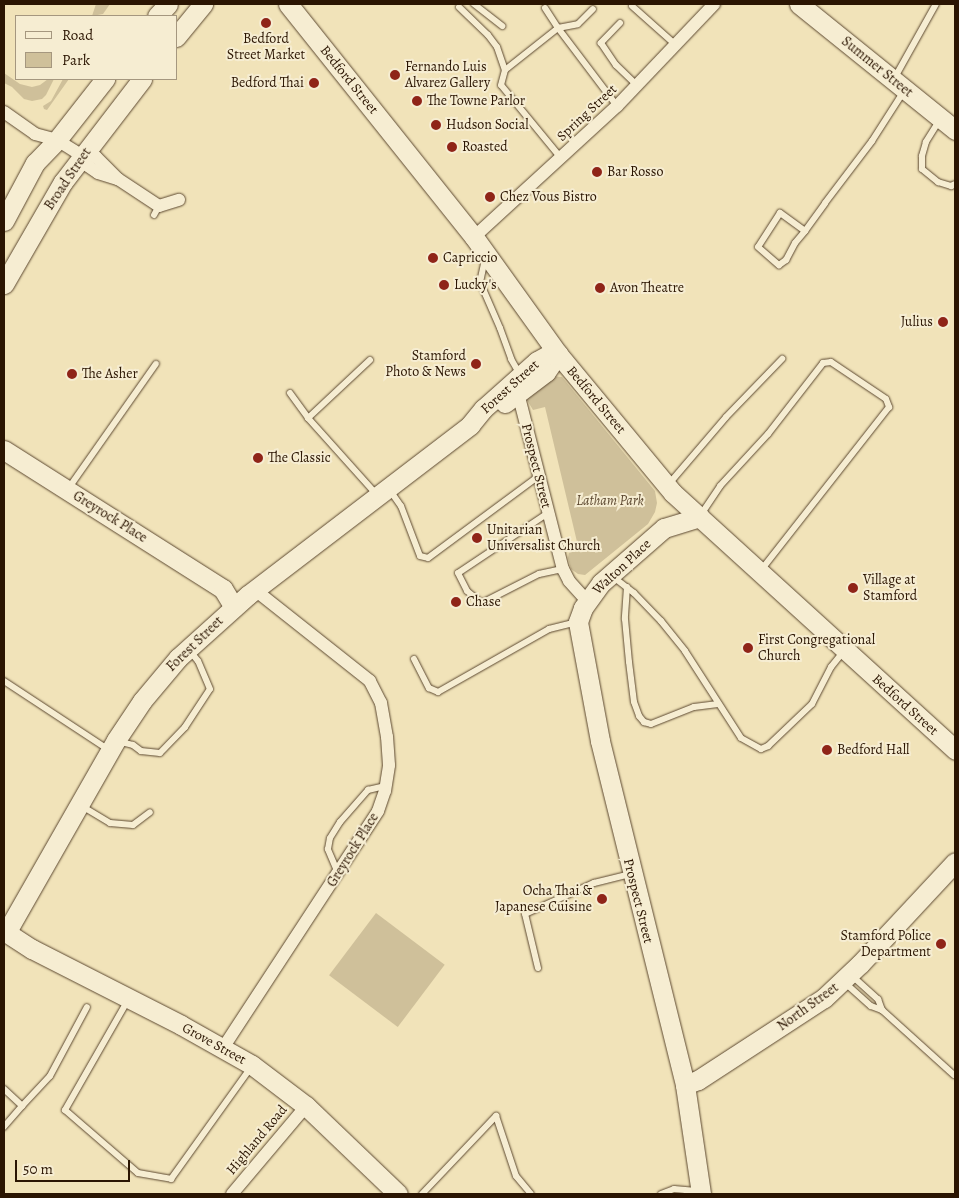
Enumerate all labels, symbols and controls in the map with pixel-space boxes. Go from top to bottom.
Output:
legend [15,15,178,80]
marker: Bedford Street Market [260,17,272,29]
text: Road [62,25,93,45]
place label: Bedford Street Market [227,31,305,64]
street label: Summer Street [838,33,916,101]
street label: Bedford Street [316,42,382,118]
text: Park [62,50,90,70]
place label: Fernando Luis Alvarez Gallery [405,59,490,92]
marker: Fernando Luis Alvarez Gallery [389,69,401,81]
place label: Bedford Thai [231,75,304,91]
marker: Bedford Thai [308,77,320,89]
street label: Spring Street [553,81,621,145]
place label: The Towne Parlor [427,93,525,109]
marker: The Towne Parlor [411,95,423,107]
place label: Hudson Social [446,117,529,133]
marker: Hudson Social [430,119,442,131]
place label: Roasted [462,139,508,155]
marker: Roasted [446,141,458,153]
street label: Broad Street [41,145,95,213]
place label: Bar Rosso [607,164,663,180]
marker: Bar Rosso [591,166,603,178]
place label: Chez Vous Bistro [500,189,597,205]
marker: Chez Vous Bistro [484,191,496,203]
place label: Capriccio [443,250,498,266]
marker: Capriccio [427,252,439,264]
place label: Lucky's [454,277,497,293]
marker: Lucky's [438,279,450,291]
place label: Avon Theatre [610,280,684,296]
marker: Avon Theatre [594,282,606,294]
place label: Julius [901,314,933,330]
marker: Julius [937,316,949,328]
place label: Stamford Photo & News [385,348,466,381]
street label: Forest Street [477,357,543,417]
marker: Stamford Photo & News [470,358,482,370]
street label: Bedford Street [563,363,629,437]
place label: The Asher [82,366,138,382]
marker: The Asher [66,368,78,380]
street label: Prospect Street [517,422,555,510]
place label: The Classic [268,450,331,466]
marker: The Classic [252,452,264,464]
street label: Greyrock Place [70,488,150,546]
park label: Latham Park [576,493,644,509]
place label: Unitarian Universalist Church [487,522,600,554]
marker: Unitarian Universalist Church [471,532,483,544]
street label: Walton Place [589,536,655,598]
place label: Village at Stamford [863,572,917,604]
marker: Village at Stamford [847,582,859,594]
place label: Chase [466,594,501,610]
marker: Chase [450,596,462,608]
street label: Forest Street [163,613,227,675]
place label: First Congregational Church [758,632,875,664]
marker: First Congregational Church [742,642,754,654]
street label: Bedford Street [868,671,942,739]
place label: Bedford Hall [837,742,909,758]
marker: Bedford Hall [821,744,833,756]
street label: Greyrock Place [324,810,382,890]
street label: Prospect Street [619,857,657,945]
place label: Ocha Thai & Japanese Cuisine [495,883,592,916]
marker: Ocha Thai & Japanese Cuisine [596,893,608,905]
place label: Stamford Police Department [841,928,931,960]
marker: Stamford Police Department [935,938,947,950]
street label: North Street [774,979,842,1035]
street label: Grove Street [179,1020,249,1068]
street label: Highland Road [223,1102,291,1178]
scale bar [18,1150,132,1182]
text: 50 m [23,1159,53,1179]

